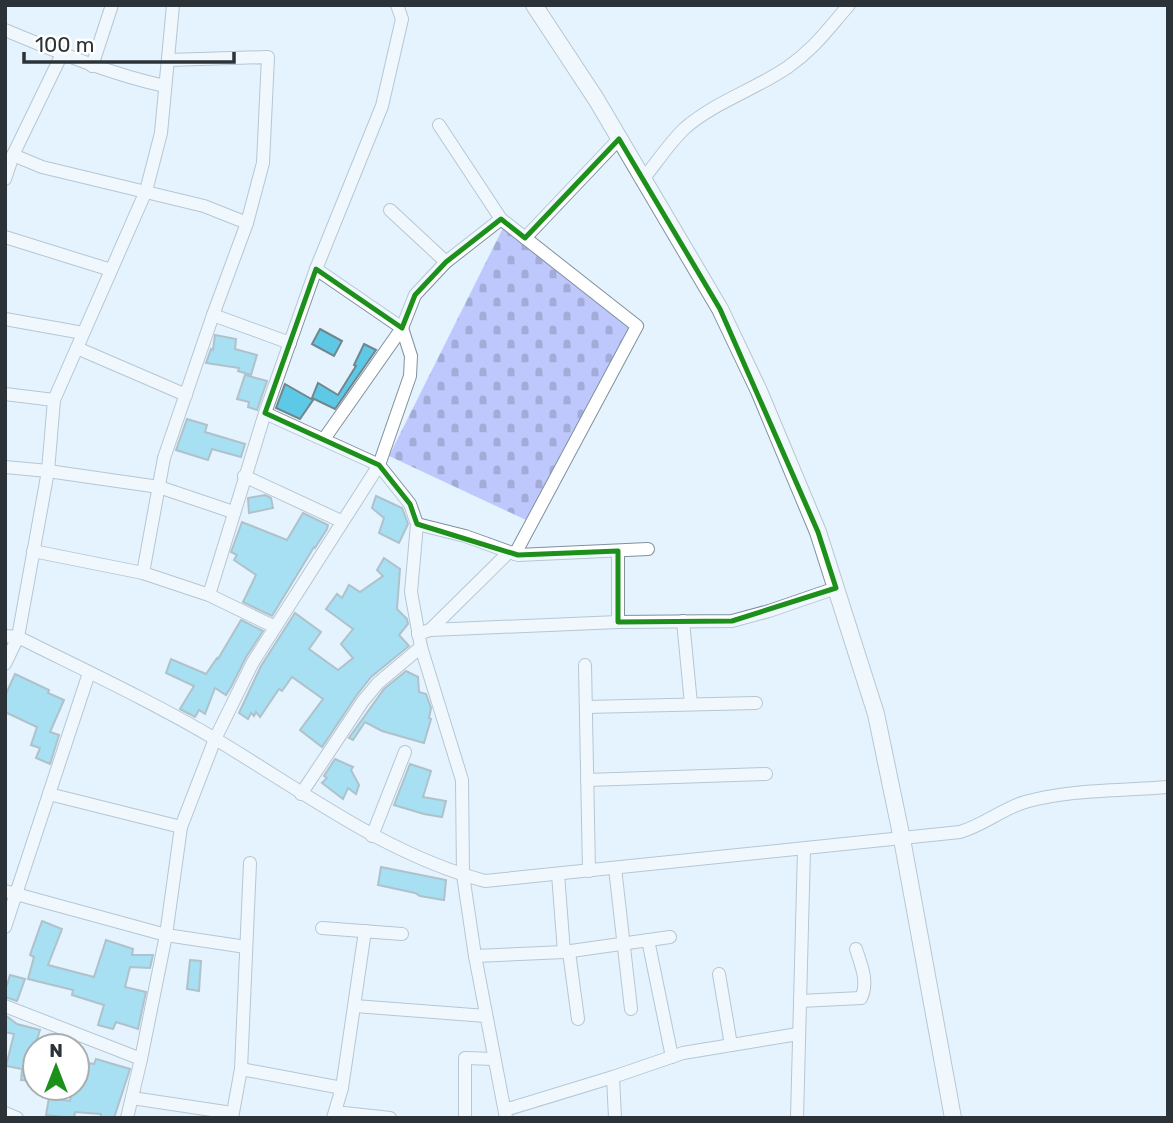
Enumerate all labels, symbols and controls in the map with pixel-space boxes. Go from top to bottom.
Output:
scale bar [24,21,234,65]
text: 100 m [35,32,94,57]
north arrow [21,1032,91,1102]
text: N [49,1039,63,1062]

